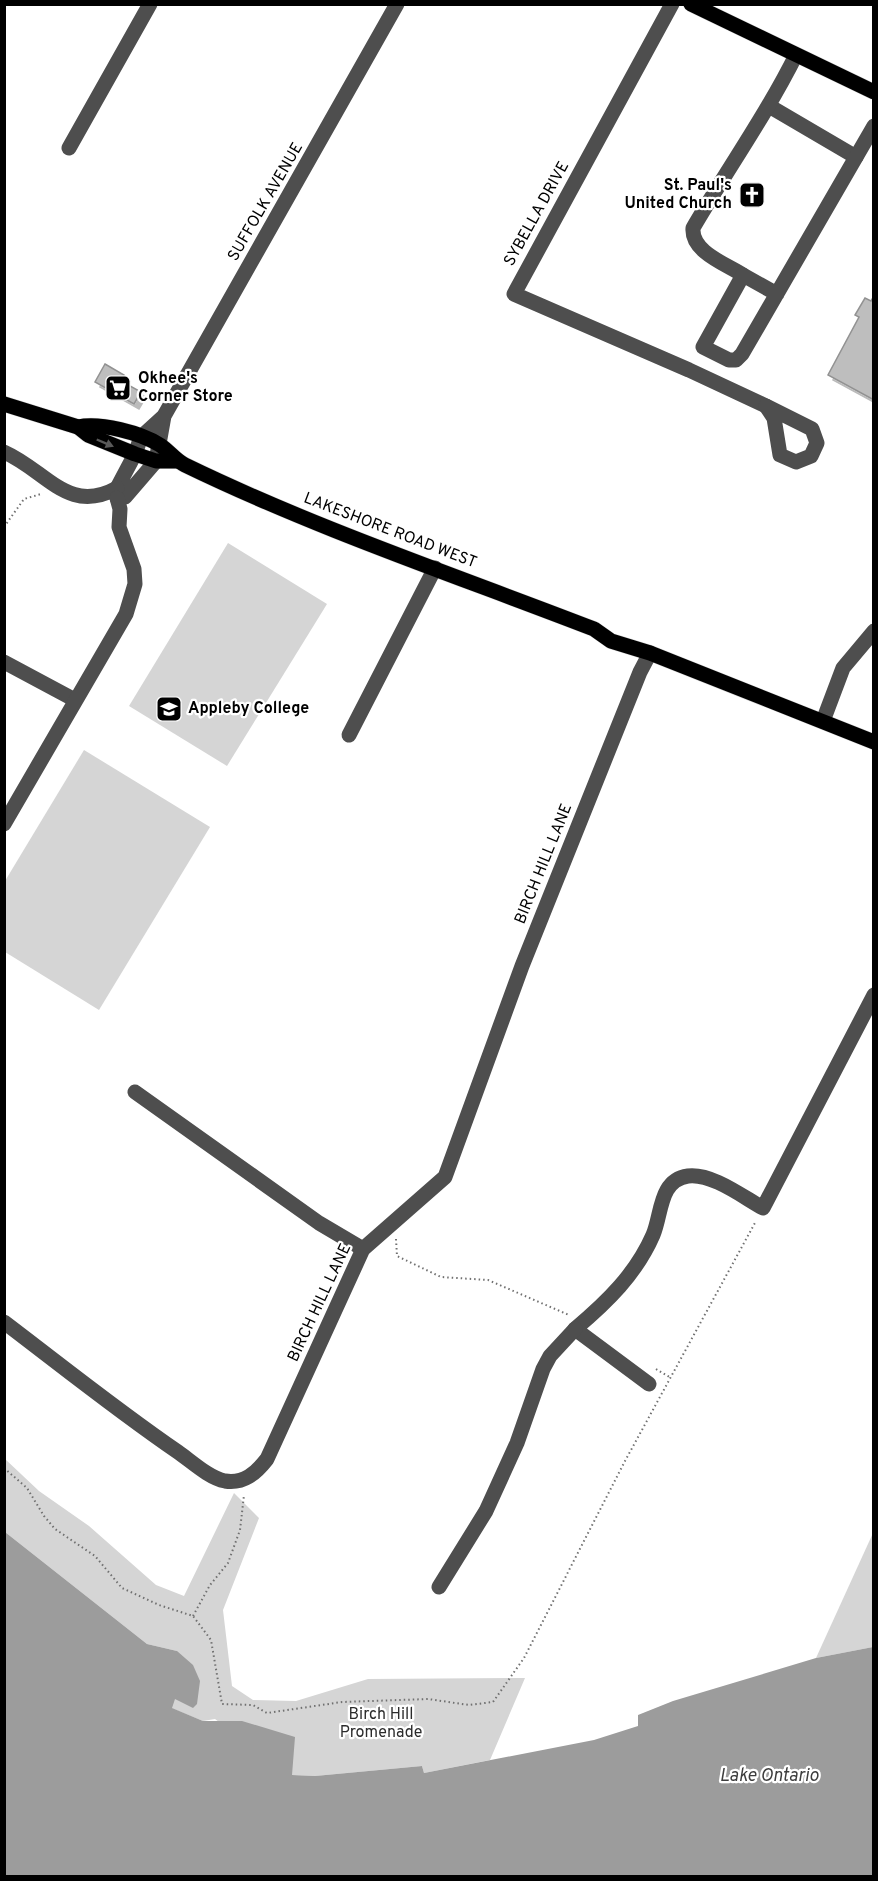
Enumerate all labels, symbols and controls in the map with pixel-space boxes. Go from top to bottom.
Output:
street label: SUFFOLK AVENUE [224,139,308,265]
street label: SYBELLA DRIVE [500,158,574,270]
place label: St. Paul's United Church [624,176,732,214]
church icon: St. Paul's United Church [737,180,767,210]
place label: Okhee's Corner Store [138,369,233,407]
supermarket icon: Okhee's Corner Store [103,373,133,403]
one-way arrow [97,438,115,448]
street label: LAKESHORE ROAD WEST [301,489,479,573]
school or university icon: Appleby College [154,694,184,724]
place label: Appleby College [188,699,309,719]
street label: BIRCH HILL LANE [511,801,577,927]
street label: BIRCH HILL LANE [284,1241,356,1365]
park label: Birch Hill Promenade [340,1705,422,1743]
water label: Lake Ontario [719,1765,819,1788]

